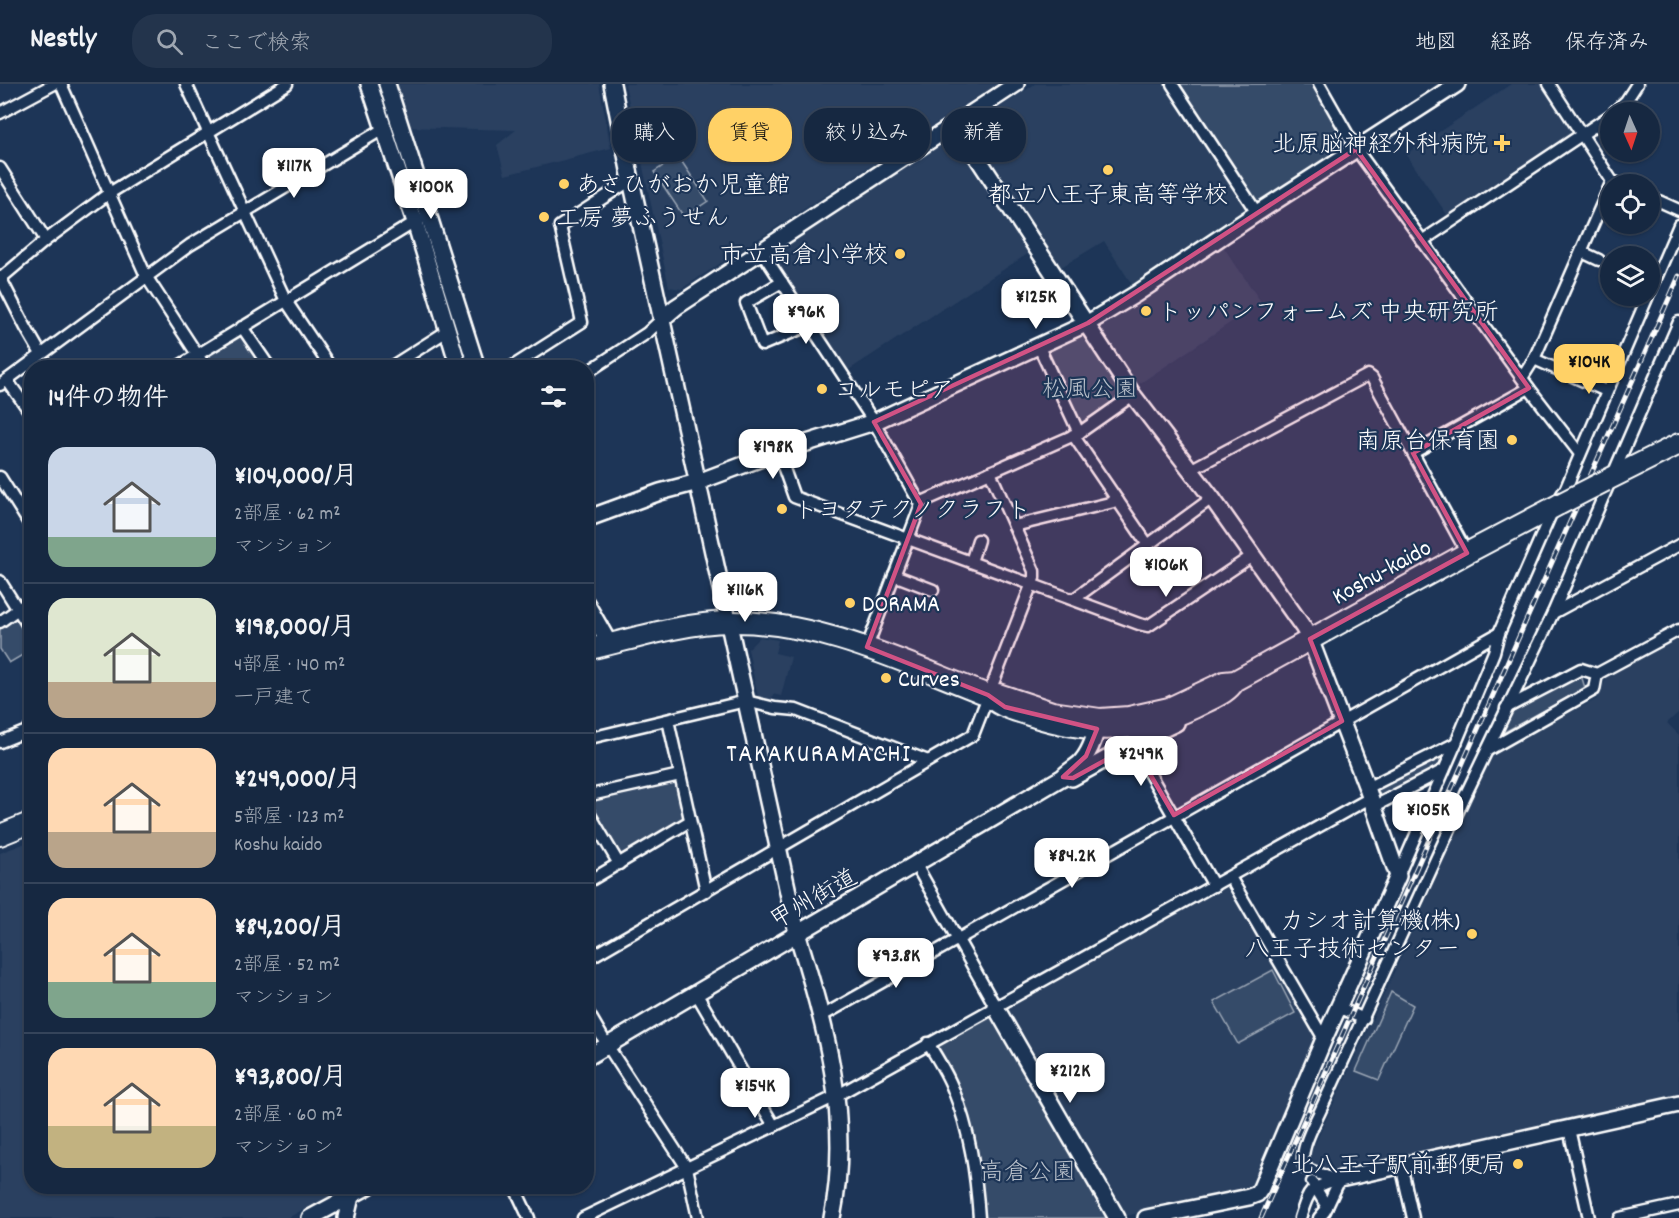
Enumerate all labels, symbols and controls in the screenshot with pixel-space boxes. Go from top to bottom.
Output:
search box [132,14,552,68]
text: Nestly [30,21,96,61]
icon: search [153,25,186,58]
text: ここで検索 [201,29,311,60]
text: 地図 [1415,29,1457,59]
text: 経路 [1490,29,1532,59]
text: 保存済み [1565,29,1649,59]
north arrow [1600,102,1660,162]
map controls [1600,102,1660,306]
chip: 購入 [612,108,696,162]
chip: 賃貸 [708,108,792,162]
chip: 絞り込み [804,108,930,162]
chip: 新着 [942,108,1026,162]
place label: 北原脳神経外科病院 [1272,129,1488,163]
marker: 北原脳神経外科病院 [1493,134,1511,152]
pin: ¥117K [252,148,336,199]
text: ¥117K [276,153,312,181]
marker: 都立八王子東高等学校 [1101,163,1115,177]
pin: ¥100K [389,169,473,220]
place label: あさひがおか児童館 [576,170,791,204]
text: ¥100K [408,174,454,202]
button: locate [1600,174,1660,234]
marker: あさひがおか児童館 [557,177,571,191]
place label: 都立八王子東高等学校 [988,180,1228,214]
place label: 工房 夢ふうせん [556,203,730,237]
marker: 工房 夢ふうせん [537,210,551,224]
place label: 市立高倉小学校 [720,240,888,274]
button: layers [1600,246,1660,306]
marker: 市立高倉小学校 [893,247,907,261]
pin: ¥125K [994,279,1078,330]
text: ¥125K [1015,284,1057,312]
pin: ¥96K [770,294,842,345]
place label: トッパンフォームズ 中央研究所 [1158,297,1499,331]
text: ¥96K [787,299,825,327]
marker: トッパンフォームズ 中央研究所 [1139,304,1153,318]
pin: ¥104K [1547,344,1631,395]
text: ¥104K [1568,349,1610,377]
park label: 松風公園 [1042,374,1138,408]
place label: コルモピア [834,375,954,409]
icon: filters [537,380,570,413]
text: 14件の物件 [48,381,168,418]
marker: コルモピア [815,382,829,396]
place label: 南原台保育園 [1356,426,1500,460]
pin: ¥198K [731,429,815,480]
marker: 南原台保育園 [1505,433,1519,447]
text: ¥198K [753,434,793,462]
text: ¥104,000/月 [234,459,358,496]
icon: home [96,471,168,543]
place label: トヨタテクノクラフト [794,495,1031,529]
text: 2部屋 · 62 m² [234,501,341,529]
marker: トヨタテクノクラフト [775,502,789,516]
street label: Koshu-kaido [1327,532,1438,615]
text: マンション [234,534,333,562]
pin: ¥106K [1124,547,1208,598]
text: ¥106K [1144,552,1188,580]
pin: ¥116K [703,572,787,623]
text: ¥116K [726,577,764,605]
place label: DORAMA [862,589,940,623]
marker: DORAMA [843,596,857,610]
text: ¥198,000/月 [234,610,355,647]
icon: home [96,622,168,694]
text: 4部屋 · 140 m² [234,652,345,680]
place label: Curves [898,664,960,698]
marker: Curves [879,671,893,685]
text: 一戸建て [234,685,314,713]
pin: ¥249K [1099,736,1183,787]
district label: TAKAKURAMACHI [726,737,912,774]
text: ¥249K [1118,741,1164,769]
text: ¥249,000/月 [234,762,362,799]
icon: home [96,772,168,844]
pin: ¥105K [1386,792,1470,843]
text: ¥105K [1406,797,1450,825]
text: 5部屋 · 123 m² [234,804,345,832]
text: Koshu kaido [234,832,322,860]
pin: ¥84.2K [1023,838,1121,889]
text: ¥84.2K [1048,843,1096,871]
street label: 甲州街道 [764,862,865,939]
place label: カシオ計算機(株) 八王子技術センター [1245,906,1460,968]
text: ¥84,200/月 [234,910,346,947]
icon: home [96,922,168,994]
marker: カシオ計算機(株) 八王子技術センター [1465,927,1479,941]
pin: ¥93.8K [847,938,945,989]
text: ¥93.8K [872,943,920,971]
text: 2部屋 · 52 m² [234,952,340,980]
text: マンション [234,985,333,1013]
pin: ¥212K [1028,1053,1112,1104]
text: ¥212K [1050,1058,1090,1086]
text: ¥93,800/月 [234,1060,347,1097]
pin: ¥154K [713,1068,797,1119]
icon: home [96,1072,168,1144]
text: ¥154K [735,1073,775,1101]
text: 2部屋 · 60 m² [234,1102,343,1130]
text: マンション [234,1135,333,1163]
place label: 北八王子駅前郵便局 [1290,1150,1506,1184]
park label: 高倉公園 [980,1157,1076,1191]
marker: 北八王子駅前郵便局 [1511,1157,1525,1171]

